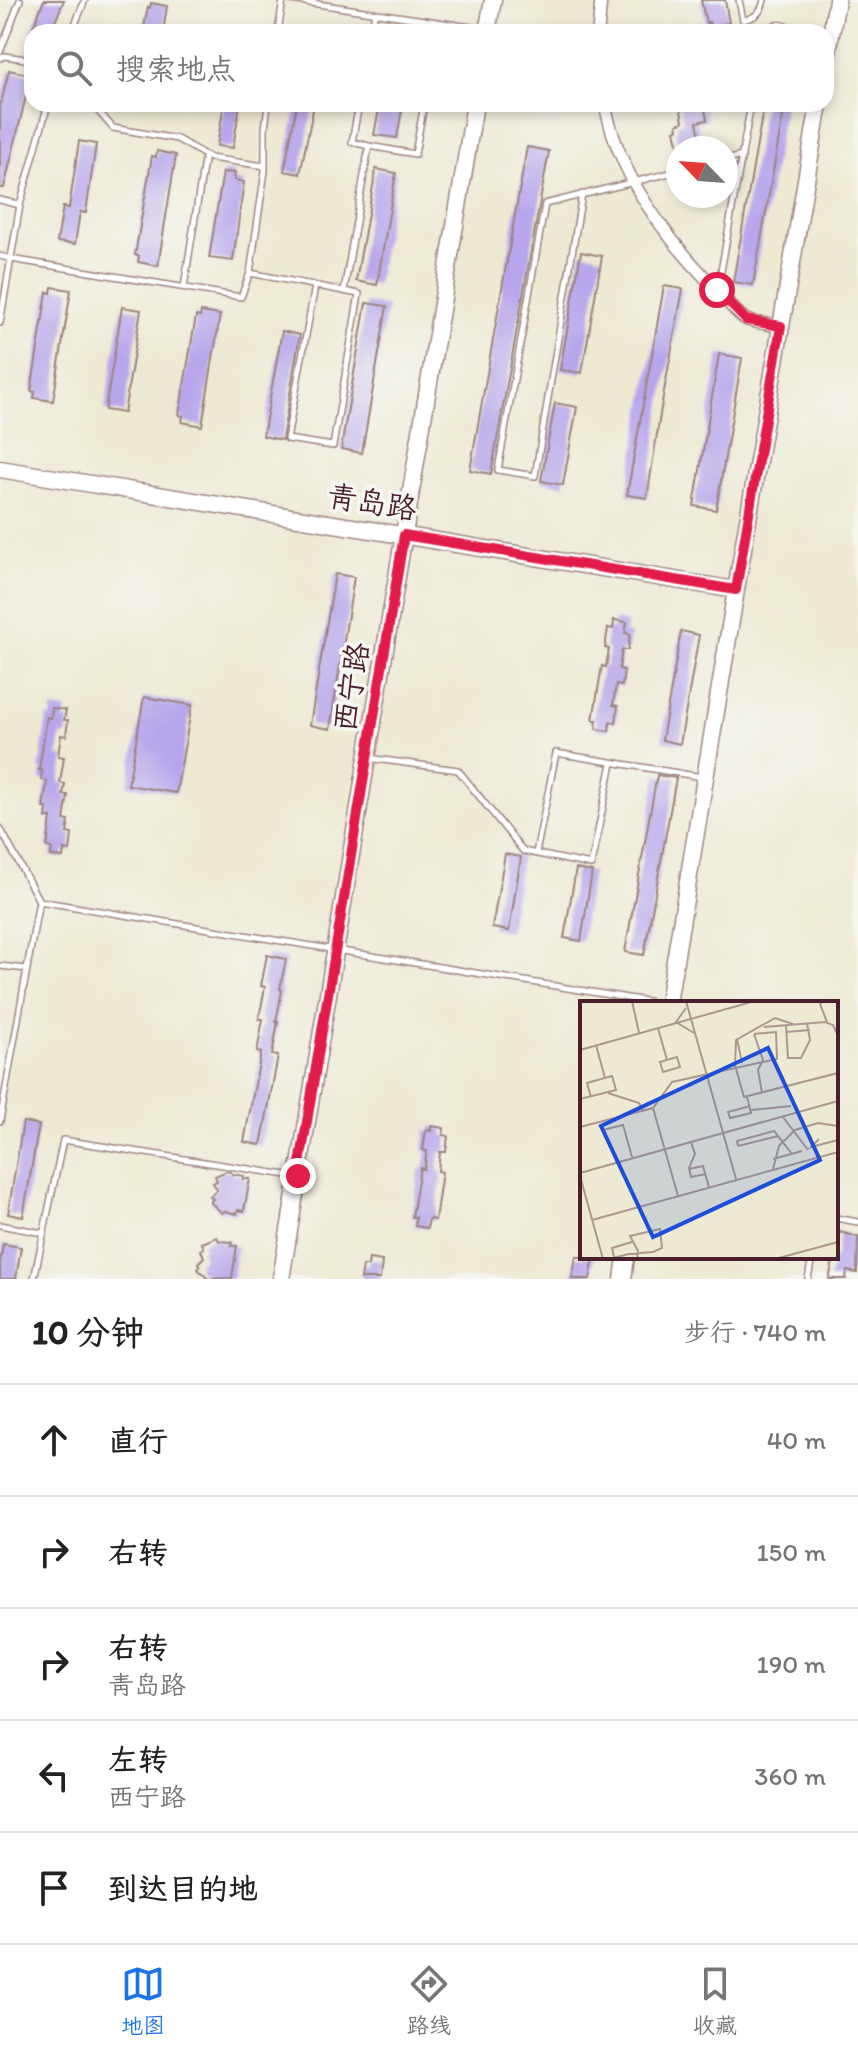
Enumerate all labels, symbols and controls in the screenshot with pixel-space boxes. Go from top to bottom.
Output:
search box [24,24,834,112]
icon: search [52,46,96,90]
text: 搜索地点 [116,50,236,87]
north arrow [666,136,738,208]
route start [699,272,735,308]
street label: 青岛路 [325,477,419,527]
street label: 西宁路 [326,640,376,734]
inset map [580,1001,838,1259]
route end [280,1158,316,1194]
text: 10 分钟 [32,1312,144,1353]
text: 步行 · 740 m [684,1316,826,1348]
icon: ahead [32,1418,76,1462]
text: 直行 [108,1422,168,1459]
text: 40 m [767,1424,826,1456]
icon: right [32,1530,76,1574]
text: 右转 [108,1534,168,1571]
text: 150 m [757,1536,826,1568]
text: 右转 [108,1629,168,1666]
icon: right [32,1642,76,1686]
text: 190 m [757,1648,826,1680]
text: 青岛路 [108,1669,186,1701]
text: 左转 [108,1741,168,1778]
icon: left [32,1754,76,1798]
text: 360 m [754,1760,826,1792]
text: 西宁路 [108,1781,186,1813]
icon: arrive [32,1866,76,1910]
text: 到达目的地 [108,1870,258,1907]
tab: 地图 [121,1962,165,2039]
tab: 路线 [407,1962,451,2039]
tab: 收藏 [693,1962,737,2039]

